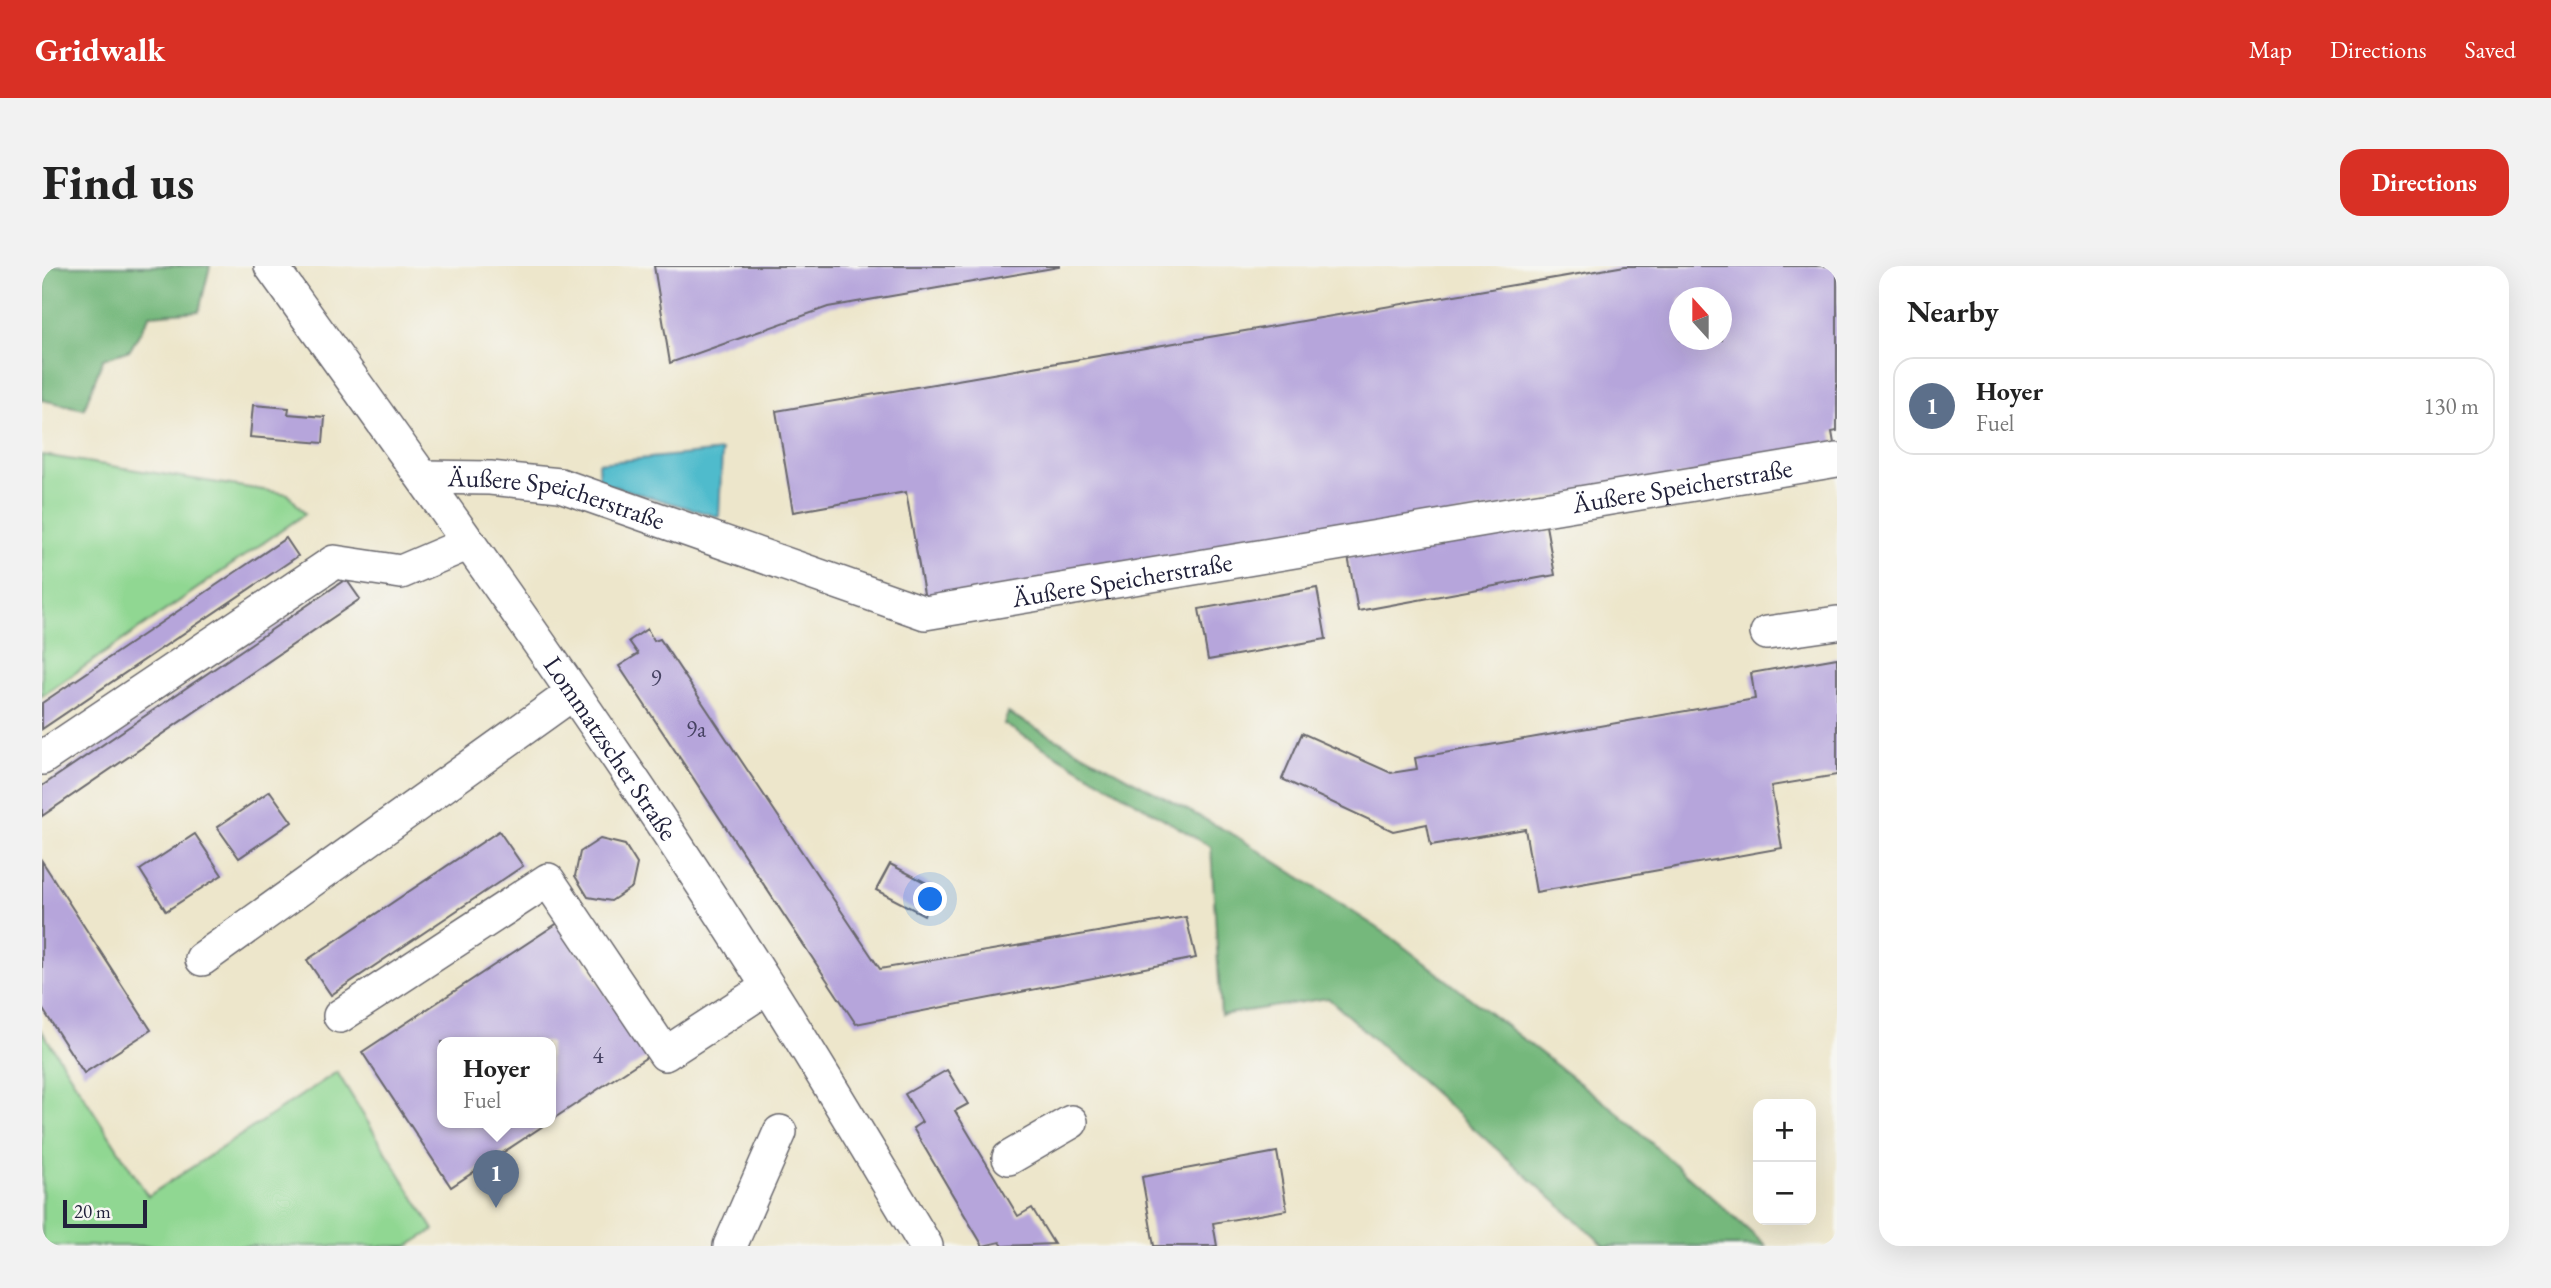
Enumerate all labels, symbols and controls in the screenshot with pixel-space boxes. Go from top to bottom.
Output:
text: Gridwalk [35,28,165,71]
text: Map [2249,34,2292,65]
text: Directions [2330,34,2427,65]
text: Saved [2465,34,2516,65]
button: Directions [2340,149,2509,216]
text: Find us [42,150,194,214]
north arrow [1669,287,1732,350]
text: Nearby [1907,292,1999,331]
text: Hoyer [1976,374,2043,408]
text: 1 [1926,391,1938,421]
text: 130 m [2423,391,2479,421]
text: Fuel [1976,408,2014,438]
street label: Äußere Speicherstraße [1569,451,1795,521]
street label: Äußere Speicherstraße [446,460,669,537]
street label: Äußere Speicherstraße [1008,545,1235,615]
street label: Lommatzscher Straße [536,649,686,847]
house number: 9 [650,663,662,693]
house number: 9a [686,714,707,744]
your location [913,882,947,916]
popup [437,1037,556,1128]
house number: 4 [592,1040,604,1070]
text: Hoyer [463,1051,530,1085]
text: Fuel [463,1085,501,1115]
map controls [1753,1099,1816,1225]
button: + [1753,1099,1816,1162]
pin: 1 [473,1150,519,1208]
button: − [1753,1162,1816,1225]
scale bar [63,1197,147,1229]
text: 20 m [74,1199,111,1224]

